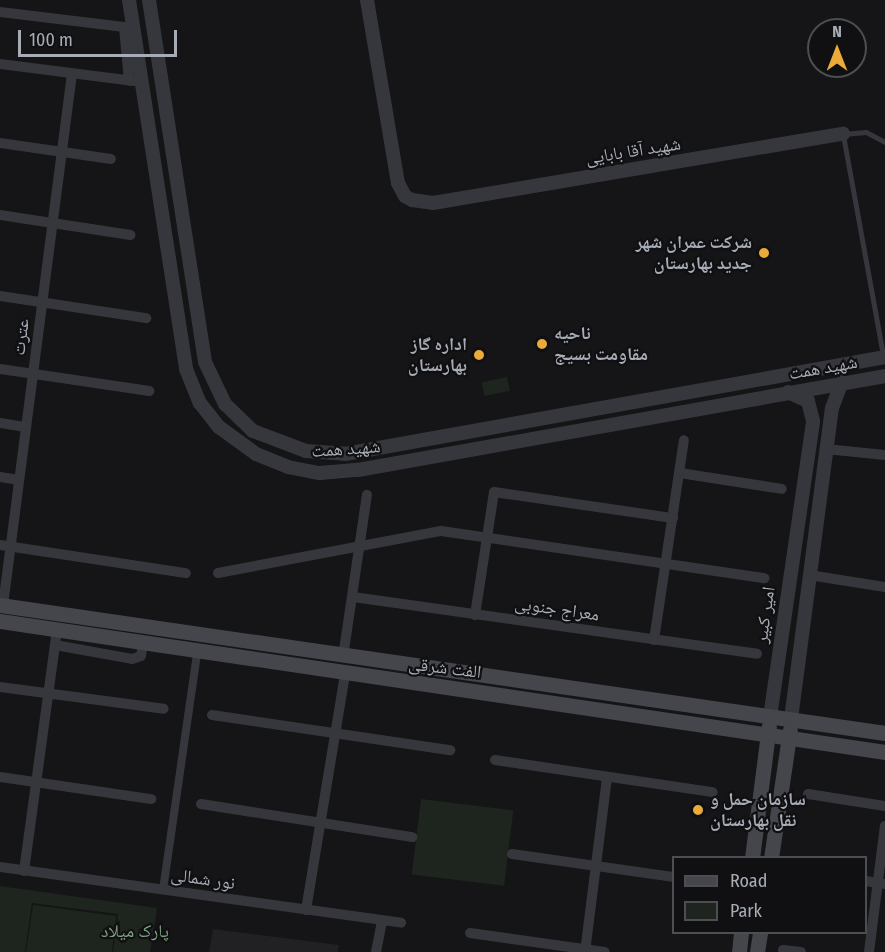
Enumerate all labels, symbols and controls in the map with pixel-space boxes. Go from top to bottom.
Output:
scale bar [21,18,180,56]
north arrow [807,18,867,78]
text: N [832,22,842,41]
text: 100 m [29,29,73,51]
street label: شهید آقا بابایی [584,133,682,169]
place label: شرکت عمران شهر جدید بهارستان [635,232,752,274]
marker: شرکت عمران شهر جدید بهارستان [757,246,771,260]
street label: عترت [8,317,34,357]
place label: ناحیه مقاومت بسیج [554,323,648,366]
place label: اداره گاز بهارستان [408,334,467,376]
marker: ناحیه مقاومت بسیج [535,337,549,351]
marker: اداره گاز بهارستان [472,348,486,362]
street label: شهید همت [787,351,859,385]
street label: شهید همت [311,436,381,462]
street label: امیر کبیر [750,585,780,645]
street label: معراج جنوبی [513,592,601,626]
street label: الفت شرقی [407,653,483,683]
place label: سازمان حمل و نقل بهارستان [710,789,806,832]
marker: سازمان حمل و نقل بهارستان [691,803,705,817]
legend [672,856,867,934]
street label: نور شمالی [170,864,236,894]
text: Road [730,870,767,892]
text: Park [730,900,762,922]
park label: پارک میلاد [101,920,169,942]

